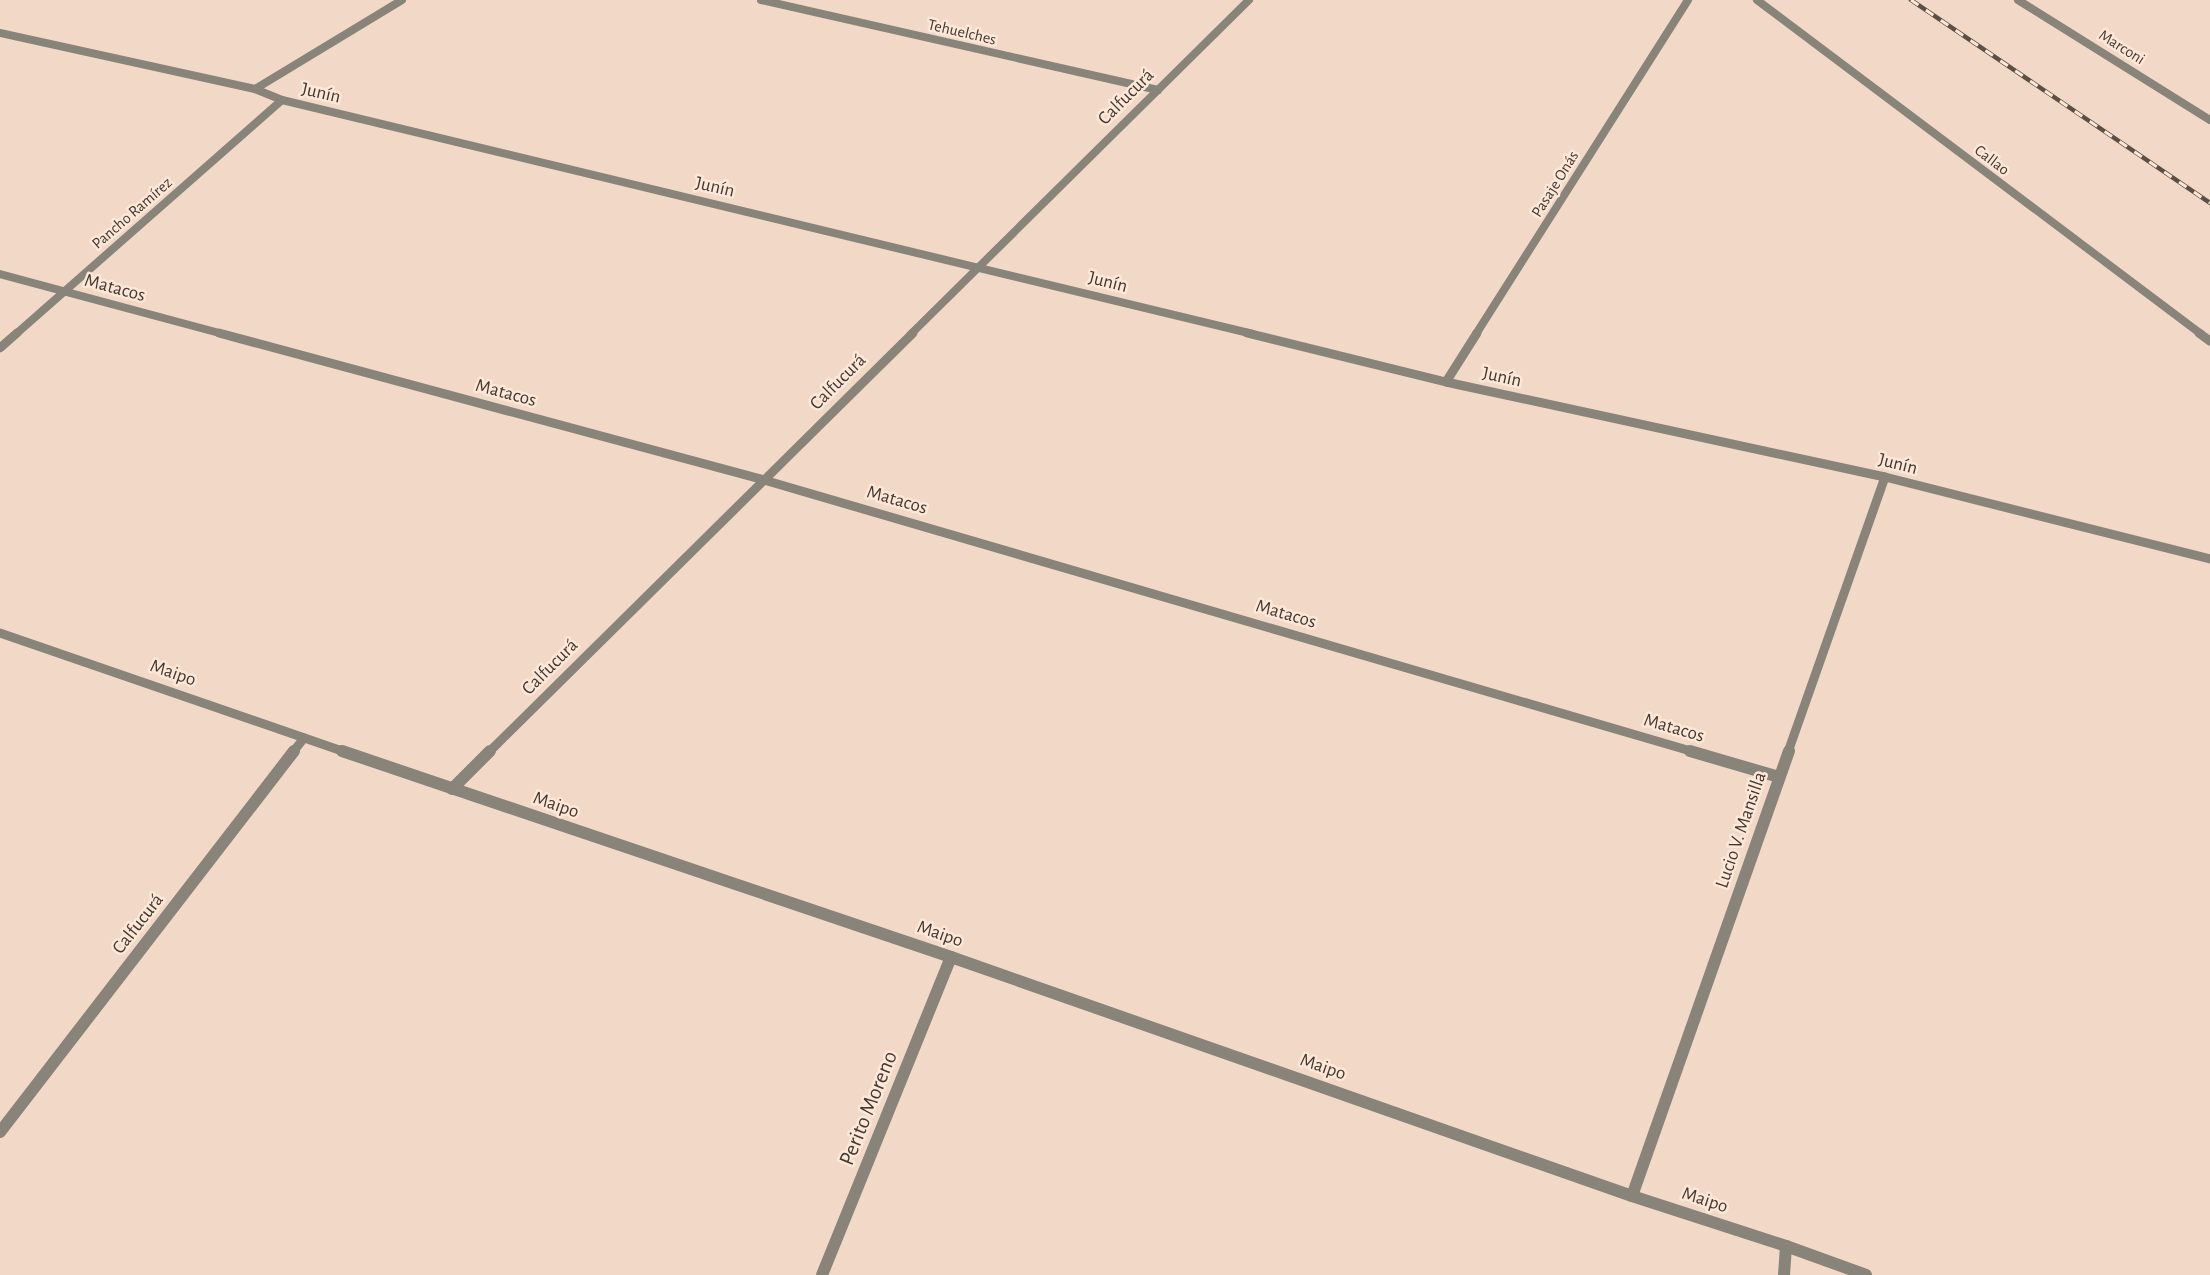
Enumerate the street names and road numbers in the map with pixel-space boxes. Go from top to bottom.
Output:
street label: Tehuelches [926,16,998,48]
street label: Marconi [2096,27,2148,67]
street label: Calfucurá [1094,65,1158,129]
street label: Junín [300,79,342,107]
street label: Callao [1972,142,2012,178]
street label: Pasaje Onás [1528,148,1582,220]
street label: Junín [694,173,736,201]
street label: Pancho Ramírez [89,174,175,252]
street label: Junín [1087,268,1129,296]
street label: Matacos [83,271,147,305]
street label: Calfucurá [806,350,870,414]
street label: Junín [1481,364,1523,390]
street label: Matacos [474,376,538,410]
street label: Junín [1877,450,1919,478]
street label: Matacos [865,482,929,518]
street label: Matacos [1254,596,1318,632]
street label: Calfucurá [518,635,582,699]
street label: Maipo [148,656,198,690]
street label: Matacos [1642,710,1706,746]
street label: Lucio V. Mansilla [1712,769,1770,890]
street label: Maipo [531,788,581,822]
street label: Calfucurá [109,890,167,958]
street label: Maipo [915,917,965,951]
street label: Perito Moreno [835,1048,901,1168]
street label: Maipo [1298,1050,1348,1084]
street label: Maipo [1680,1184,1730,1216]

